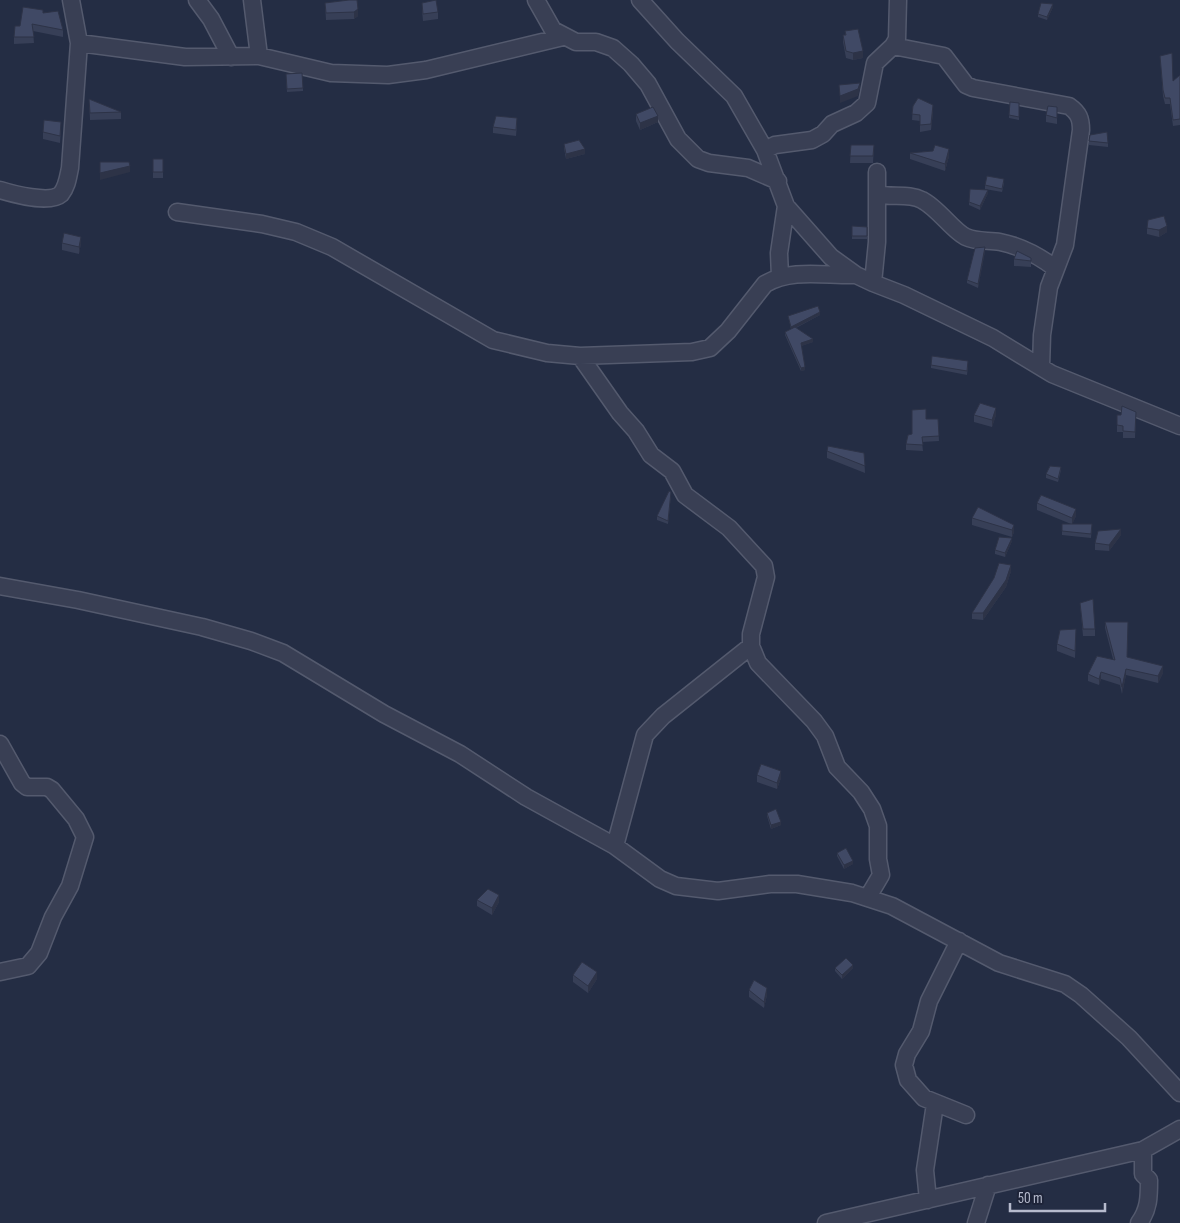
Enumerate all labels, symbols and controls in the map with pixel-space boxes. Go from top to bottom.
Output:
scale bar [1010,1180,1105,1212]
text: 50 m [1018,1189,1043,1208]

